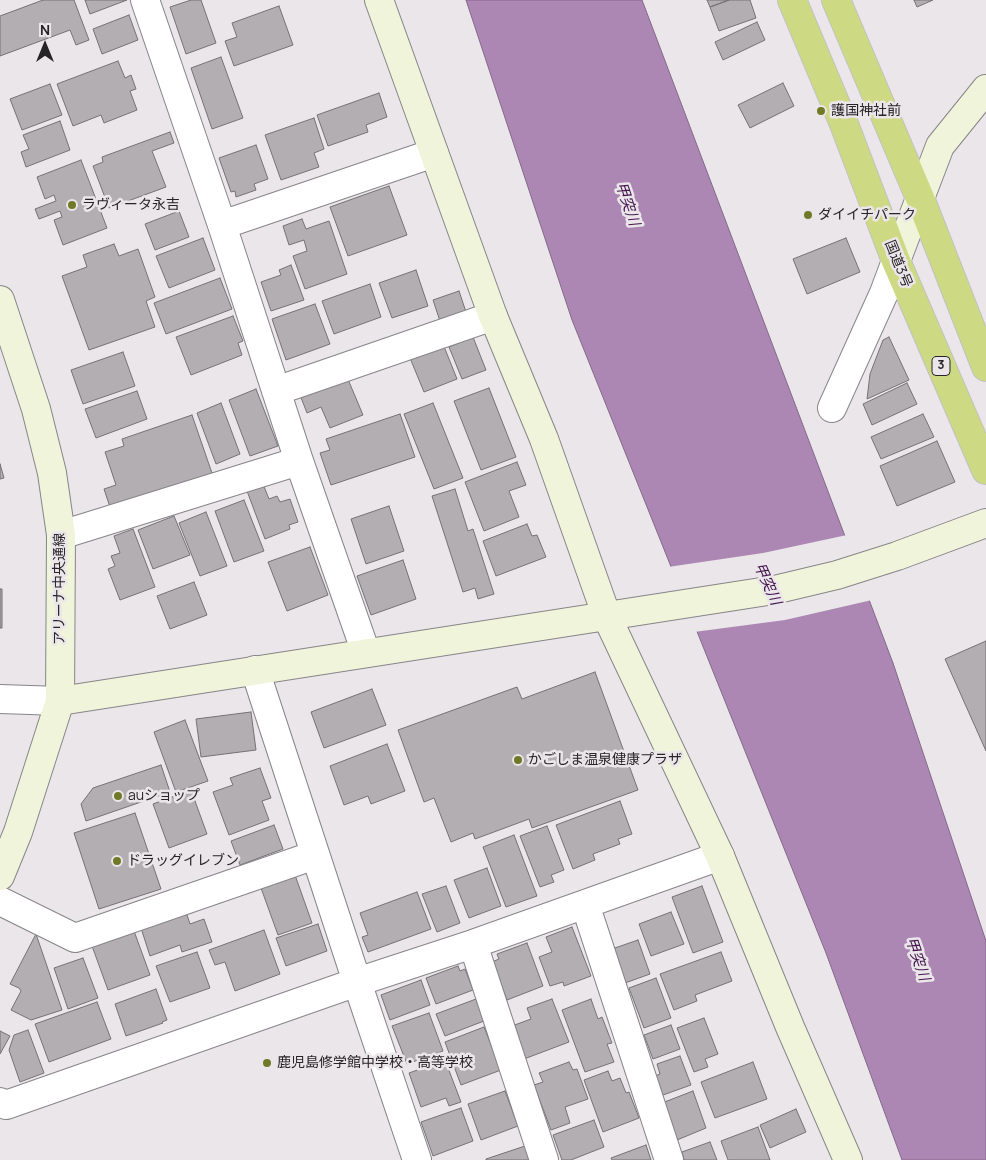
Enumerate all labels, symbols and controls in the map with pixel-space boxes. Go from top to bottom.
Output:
north arrow [20,20,70,70]
text: N [40,20,50,39]
place label: 護国神社前 [831,103,901,119]
marker: 護国神社前 [815,105,827,117]
water label: 甲突川 [611,180,643,228]
place label: ラヴィータ永吉 [82,197,180,213]
marker: ラヴィータ永吉 [66,199,78,211]
place label: ダイイチパーク [818,207,916,223]
marker: ダイイチパーク [802,209,814,221]
street label: 国道3号 [881,238,915,290]
road number: 3 [932,356,950,376]
street label: アリーナ中央通線 [52,533,68,645]
water label: 甲突川 [750,560,784,608]
place label: かごしま温泉健康プラザ [528,752,682,768]
marker: かごしま温泉健康プラザ [512,754,524,766]
place label: auショップ [128,788,200,804]
marker: auショップ [112,790,124,802]
place label: ドラッグイレブン [127,853,239,869]
marker: ドラッグイレブン [111,855,123,867]
water label: 甲突川 [901,935,933,983]
place label: 鹿児島修学館中学校・高等学校 [277,1055,473,1071]
marker: 鹿児島修学館中学校・高等学校 [261,1057,273,1069]

